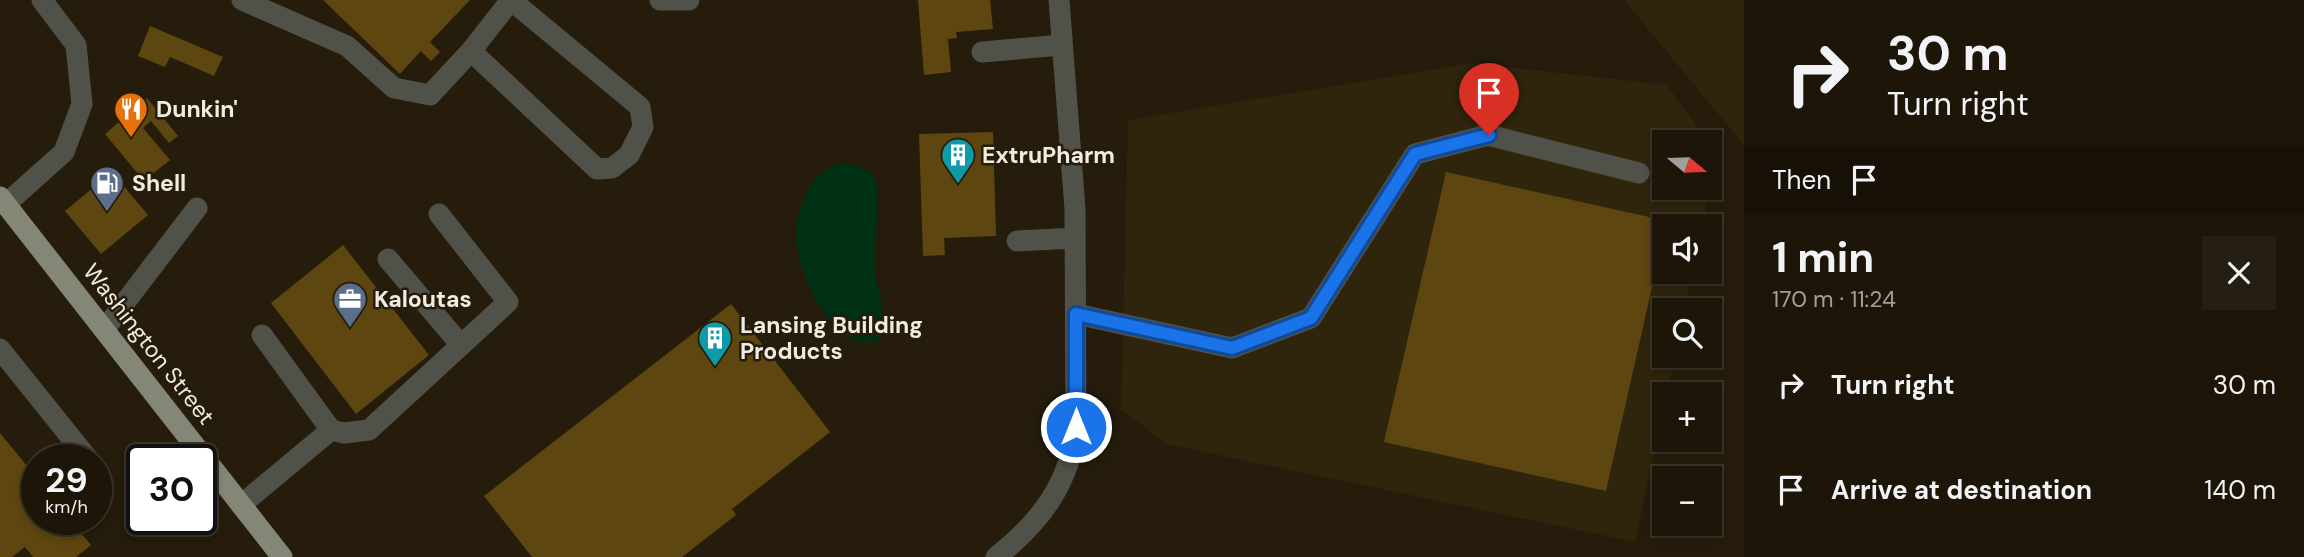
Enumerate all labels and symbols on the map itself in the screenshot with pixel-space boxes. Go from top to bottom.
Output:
pin [1459,63,1519,135]
restaurant icon: Dunkin' [112,90,150,139]
place label: Dunkin' [156,94,238,124]
north arrow [1652,130,1722,200]
building icon: ExtruPharm [939,136,977,185]
place label: ExtruPharm [982,140,1115,170]
fuel station icon: Shell [88,164,126,213]
place label: Shell [132,168,186,198]
street label: Washington Street [77,257,221,431]
office icon: Kaloutas [331,280,369,329]
place label: Kaloutas [374,284,472,314]
place label: Lansing Building Products [740,310,923,366]
building icon: Lansing Building Products [696,319,734,368]
position arrow [1039,390,1113,464]
speed limit sign: 30 [126,444,217,535]

